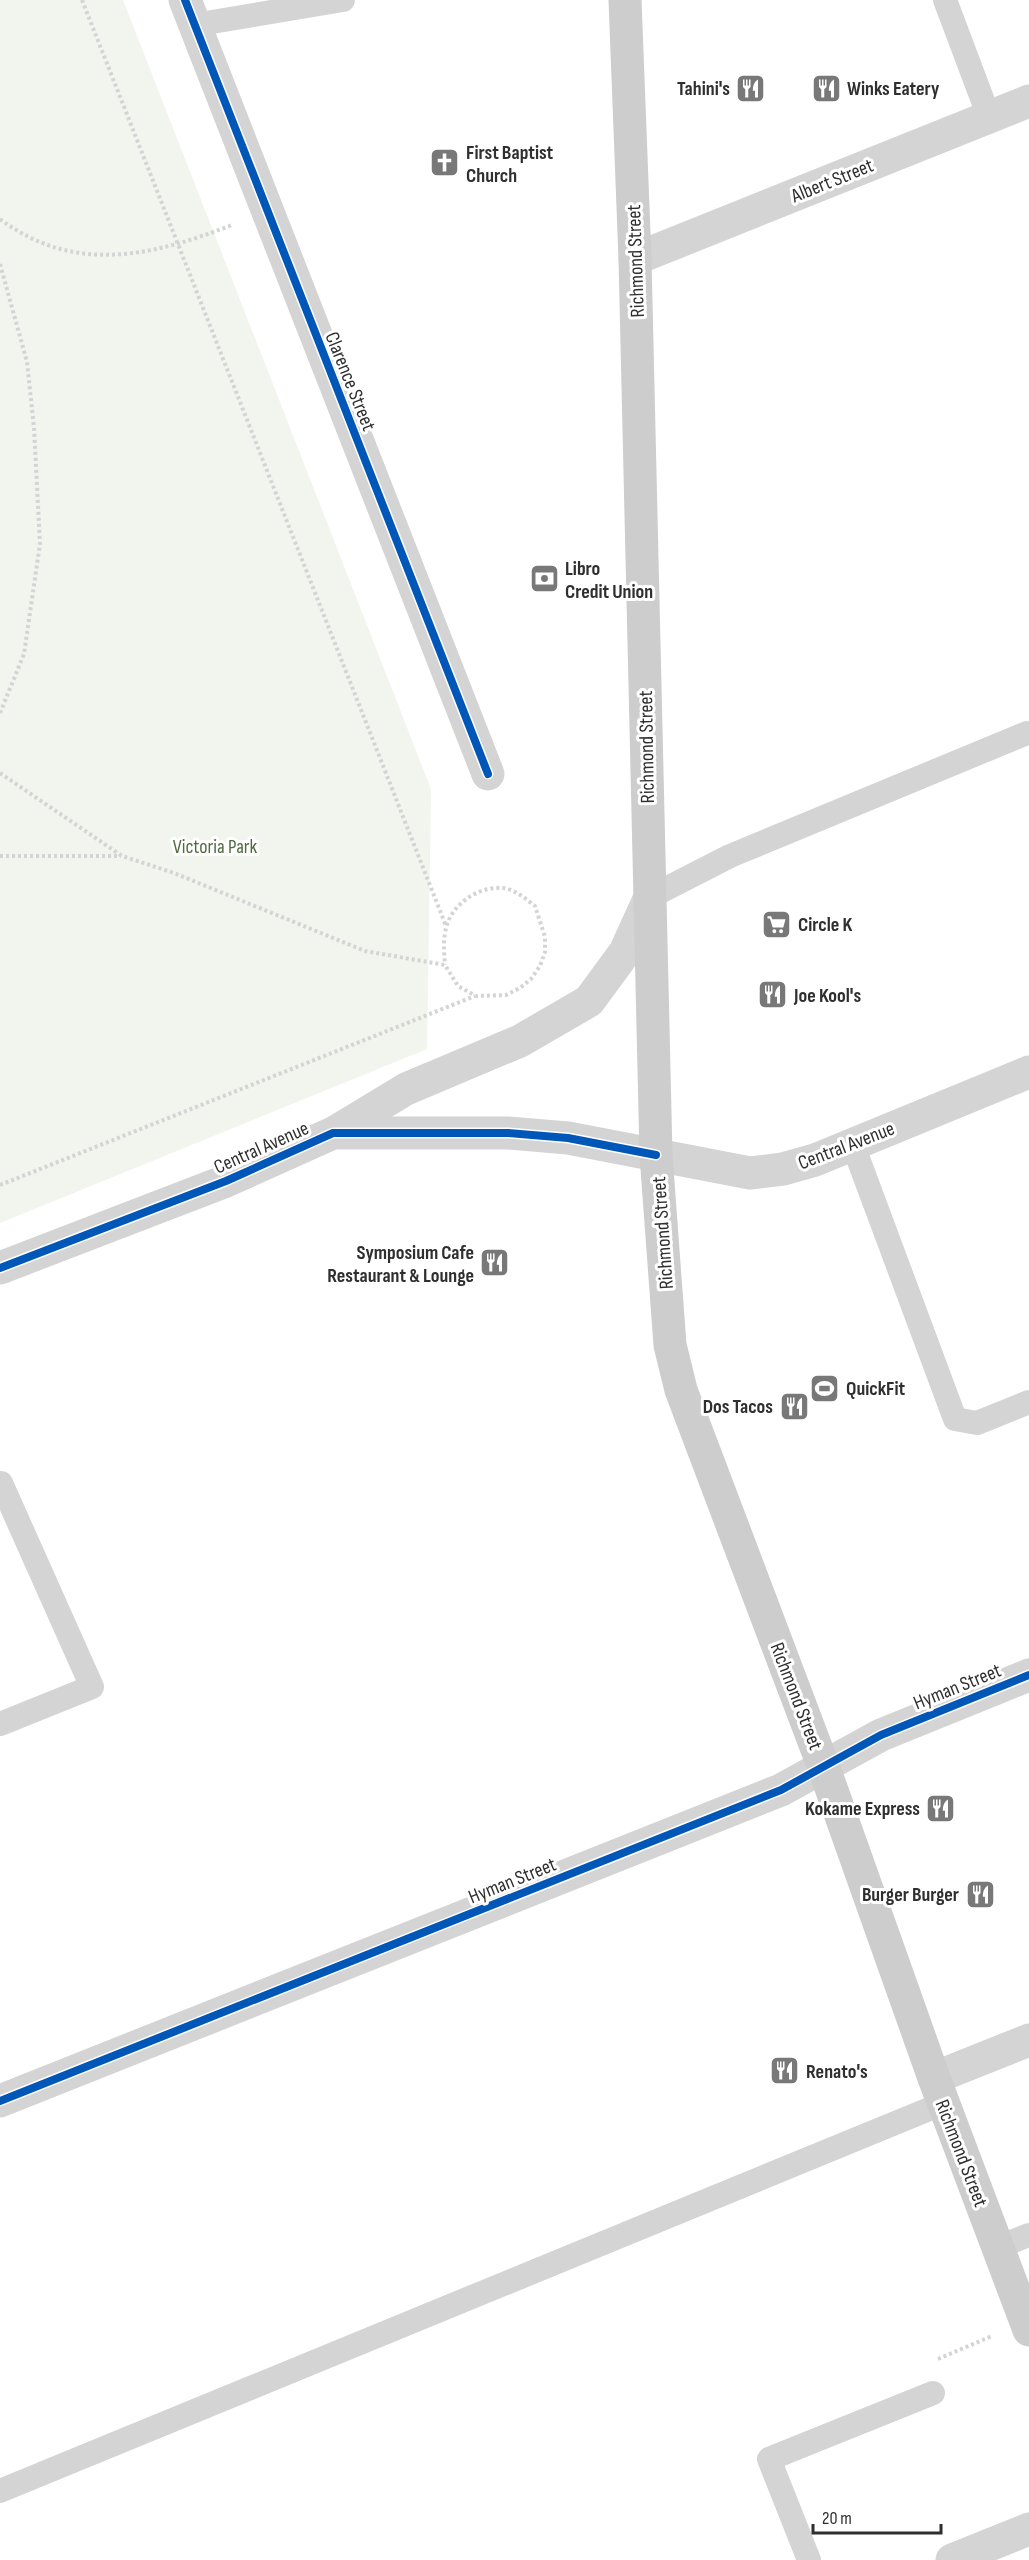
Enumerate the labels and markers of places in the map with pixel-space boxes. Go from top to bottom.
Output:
restaurant icon: Tahini's [735,72,767,104]
restaurant icon: Winks Eatery [810,72,842,104]
place label: Tahini's [677,77,730,101]
place label: Winks Eatery [847,77,940,101]
place label: First Baptist Church [466,141,554,188]
church icon: First Baptist Church [429,147,461,179]
place label: Libro Credit Union [565,557,653,604]
bank icon: Libro Credit Union [528,563,560,595]
supermarket icon: Circle K [761,908,793,940]
place label: Circle K [798,913,852,937]
restaurant icon: Joe Kool's [757,979,789,1011]
place label: Joe Kool's [793,984,861,1008]
place label: Symposium Cafe Restaurant & Lounge [327,1241,474,1288]
restaurant icon: Symposium Cafe Restaurant & Lounge [479,1247,511,1279]
sports icon: QuickFit [809,1372,841,1404]
place label: QuickFit [846,1377,906,1401]
restaurant icon: Dos Tacos [778,1390,810,1422]
place label: Dos Tacos [703,1395,773,1419]
restaurant icon: Kokame Express [925,1792,957,1824]
place label: Kokame Express [805,1797,920,1821]
restaurant icon: Burger Burger [964,1878,996,1910]
place label: Burger Burger [862,1883,959,1907]
restaurant icon: Renato's [769,2055,801,2087]
place label: Renato's [806,2060,868,2084]

